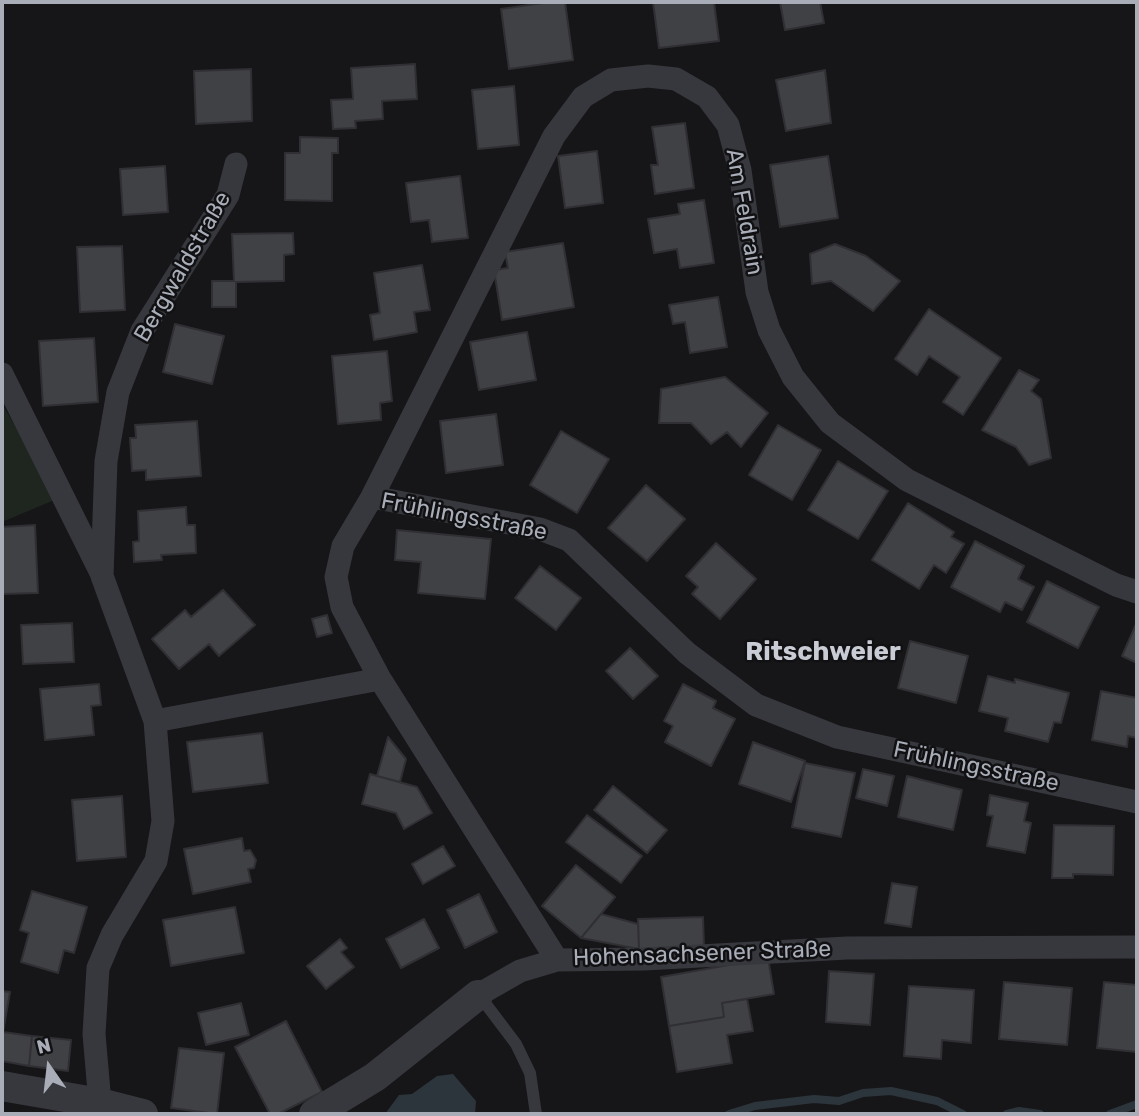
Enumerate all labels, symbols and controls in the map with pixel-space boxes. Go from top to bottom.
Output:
street label: Am Feldrain [719,147,769,277]
street label: Bergwaldstraße [129,187,237,347]
street label: Frühlingsstraße [379,487,549,547]
district label: Ritschweier [745,636,901,668]
street label: Frühlingsstraße [891,736,1061,798]
street label: Hohensachsener Straße [572,936,832,972]
north arrow [14,1032,84,1102]
text: N [34,1033,53,1059]

